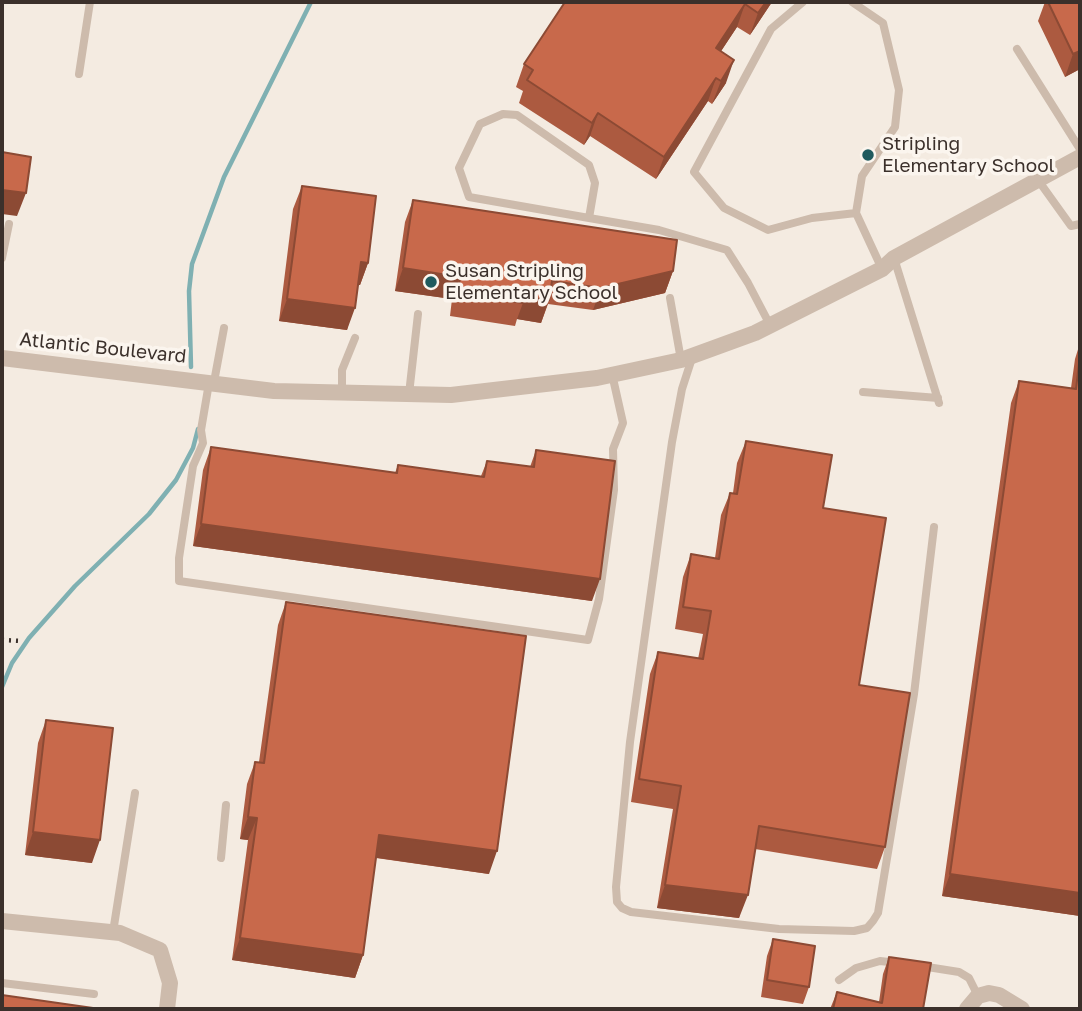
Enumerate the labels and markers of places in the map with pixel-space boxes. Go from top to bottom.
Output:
place label: Stripling Elementary School [882,133,1055,177]
marker: Stripling Elementary School [860,147,876,163]
place label: Susan Stripling Elementary School [445,260,618,304]
marker: Susan Stripling Elementary School [423,274,439,290]

